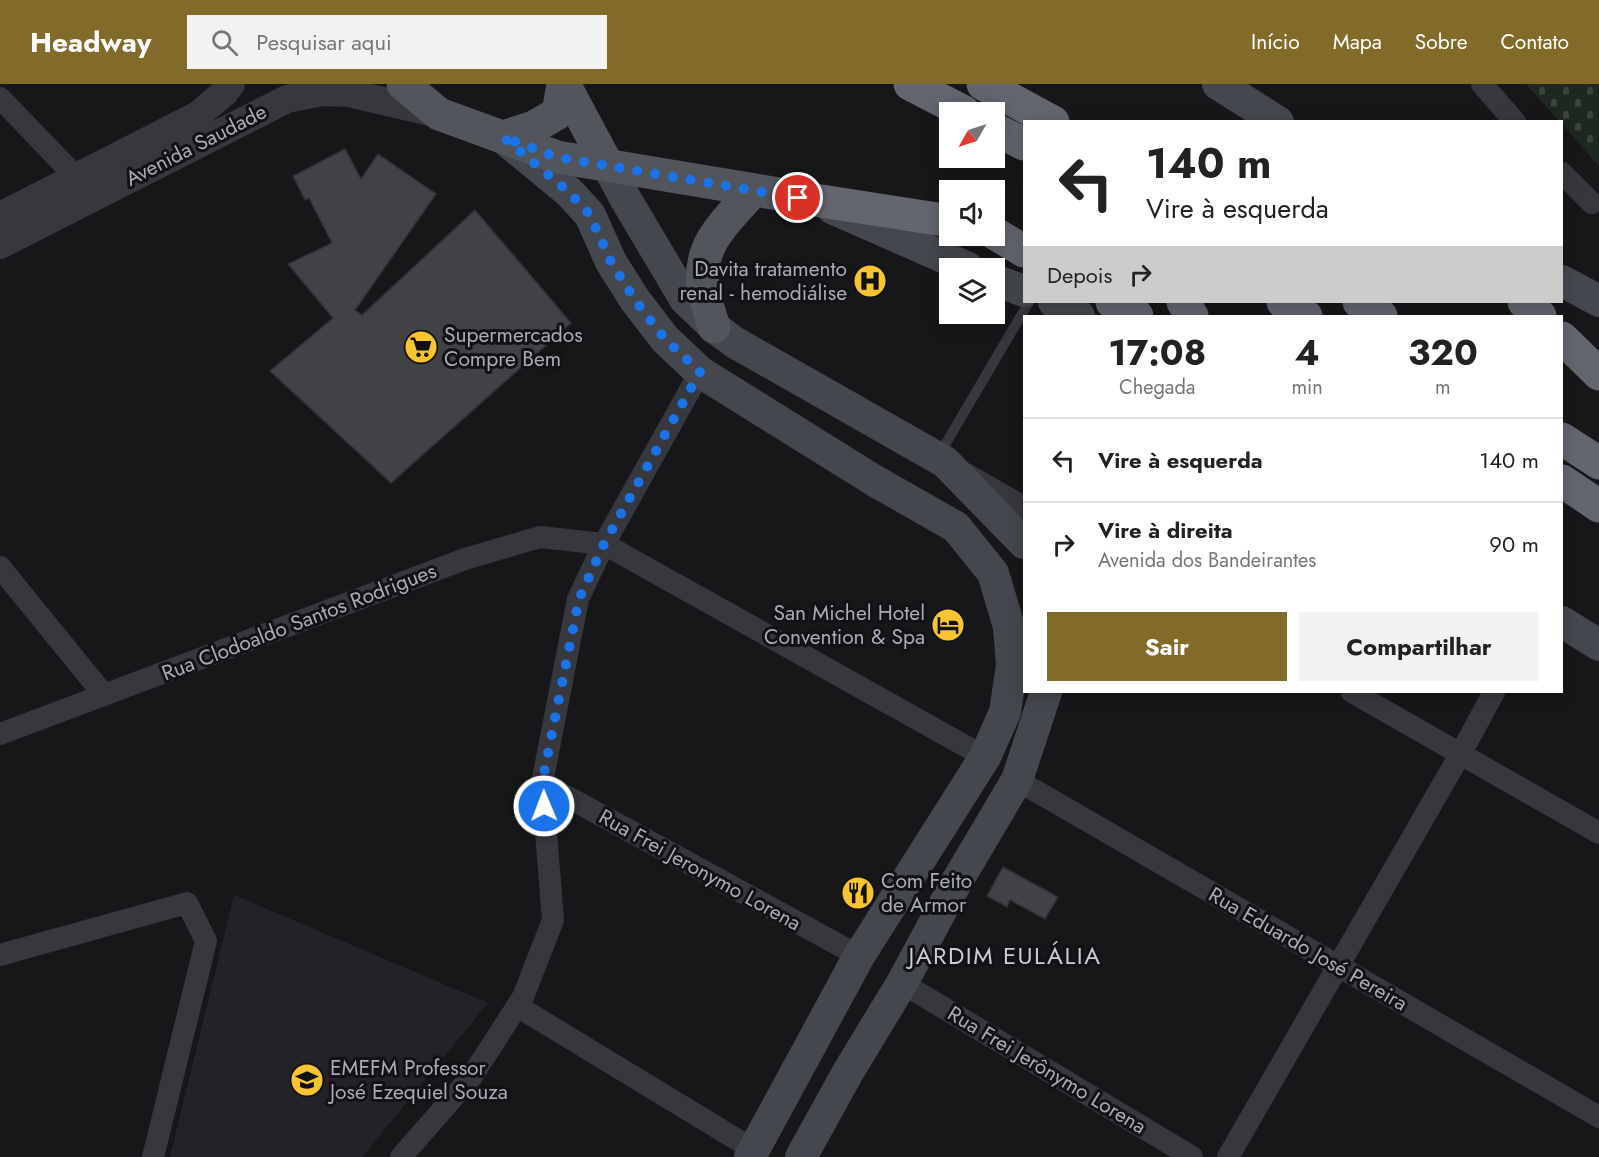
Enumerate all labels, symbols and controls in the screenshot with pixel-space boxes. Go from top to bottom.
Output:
search box [187,15,607,69]
text: Headway [30,22,151,63]
icon: search [208,26,241,59]
text: Pesquisar aqui [256,26,392,58]
text: Início [1251,27,1300,57]
text: Mapa [1333,27,1382,57]
text: Sobre [1415,27,1467,57]
text: Contato [1500,27,1569,57]
street label: Avenida Saudade [120,96,272,194]
north arrow [939,102,1005,168]
map controls [939,102,1005,324]
text: 140 m [1146,133,1272,194]
icon: left [1047,144,1125,222]
pin [772,172,823,223]
button: sound [939,180,1005,246]
icon: arrive [781,181,814,214]
text: Vire à esquerda [1146,189,1329,228]
place label: Davita tratamento renal - hemodiálise [679,254,847,308]
button: layers [939,258,1005,324]
icon: right [1124,258,1157,291]
text: Depois [1047,259,1112,291]
hospital icon: Davita tratamento renal - hemodiálise [852,263,888,299]
place label: Supermercados Compre Bem [444,320,583,374]
text: 17:08 [1108,326,1206,378]
text: 4 [1295,326,1320,378]
text: 320 [1408,326,1478,378]
supermarket icon: Supermercados Compre Bem [403,329,439,365]
text: Chegada [1119,373,1195,402]
text: min [1291,373,1323,402]
text: m [1435,373,1451,402]
icon: left [1047,444,1080,477]
text: Vire à esquerda [1098,444,1263,476]
text: 140 m [1479,444,1539,476]
text: Vire à direita [1098,514,1233,546]
icon: right [1047,528,1080,561]
text: 90 m [1489,528,1539,560]
text: Avenida dos Bandeirantes [1098,546,1316,575]
street label: Rua Clodoaldo Santos Rodrigues [157,556,441,688]
place label: San Michel Hotel Convention & Spa [764,598,925,652]
hotel icon: San Michel Hotel Convention & Spa [930,607,966,643]
button: Sair [1047,612,1287,681]
button: Compartilhar [1299,612,1539,681]
position arrow [512,774,576,838]
street label: Rua Frei Jeronymo Lorena [593,802,807,938]
place label: Com Feito de Armor [881,866,972,920]
restaurant icon: Com Feito de Armor [840,875,876,911]
street label: Rua Eduardo José Pereira [1203,880,1413,1018]
district label: JARDIM EULÁLIA [906,938,1101,973]
street label: Rua Frei Jerônymo Lorena [942,999,1152,1141]
place label: EMEFM Professor José Ezequiel Souza [327,1053,508,1107]
school or university icon: EMEFM Professor José Ezequiel Souza [289,1062,325,1098]

